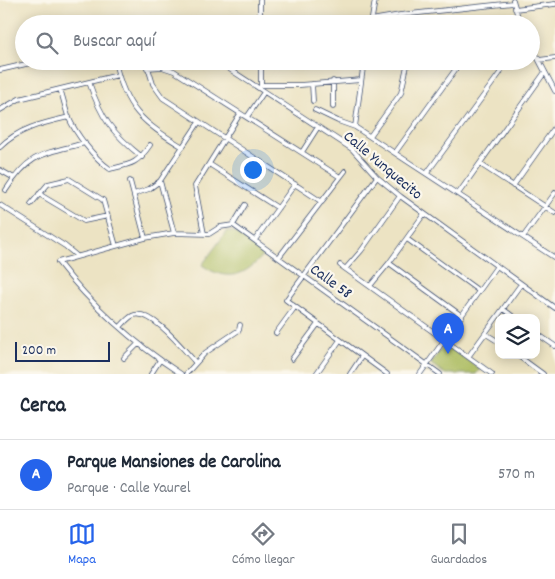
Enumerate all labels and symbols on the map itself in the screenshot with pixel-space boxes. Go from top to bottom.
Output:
street label: Calle Yunquecito [338,126,427,206]
your location [240,157,266,183]
street label: Calle 58 [305,259,357,305]
pin: A [432,313,464,354]
scale bar [15,339,110,362]

